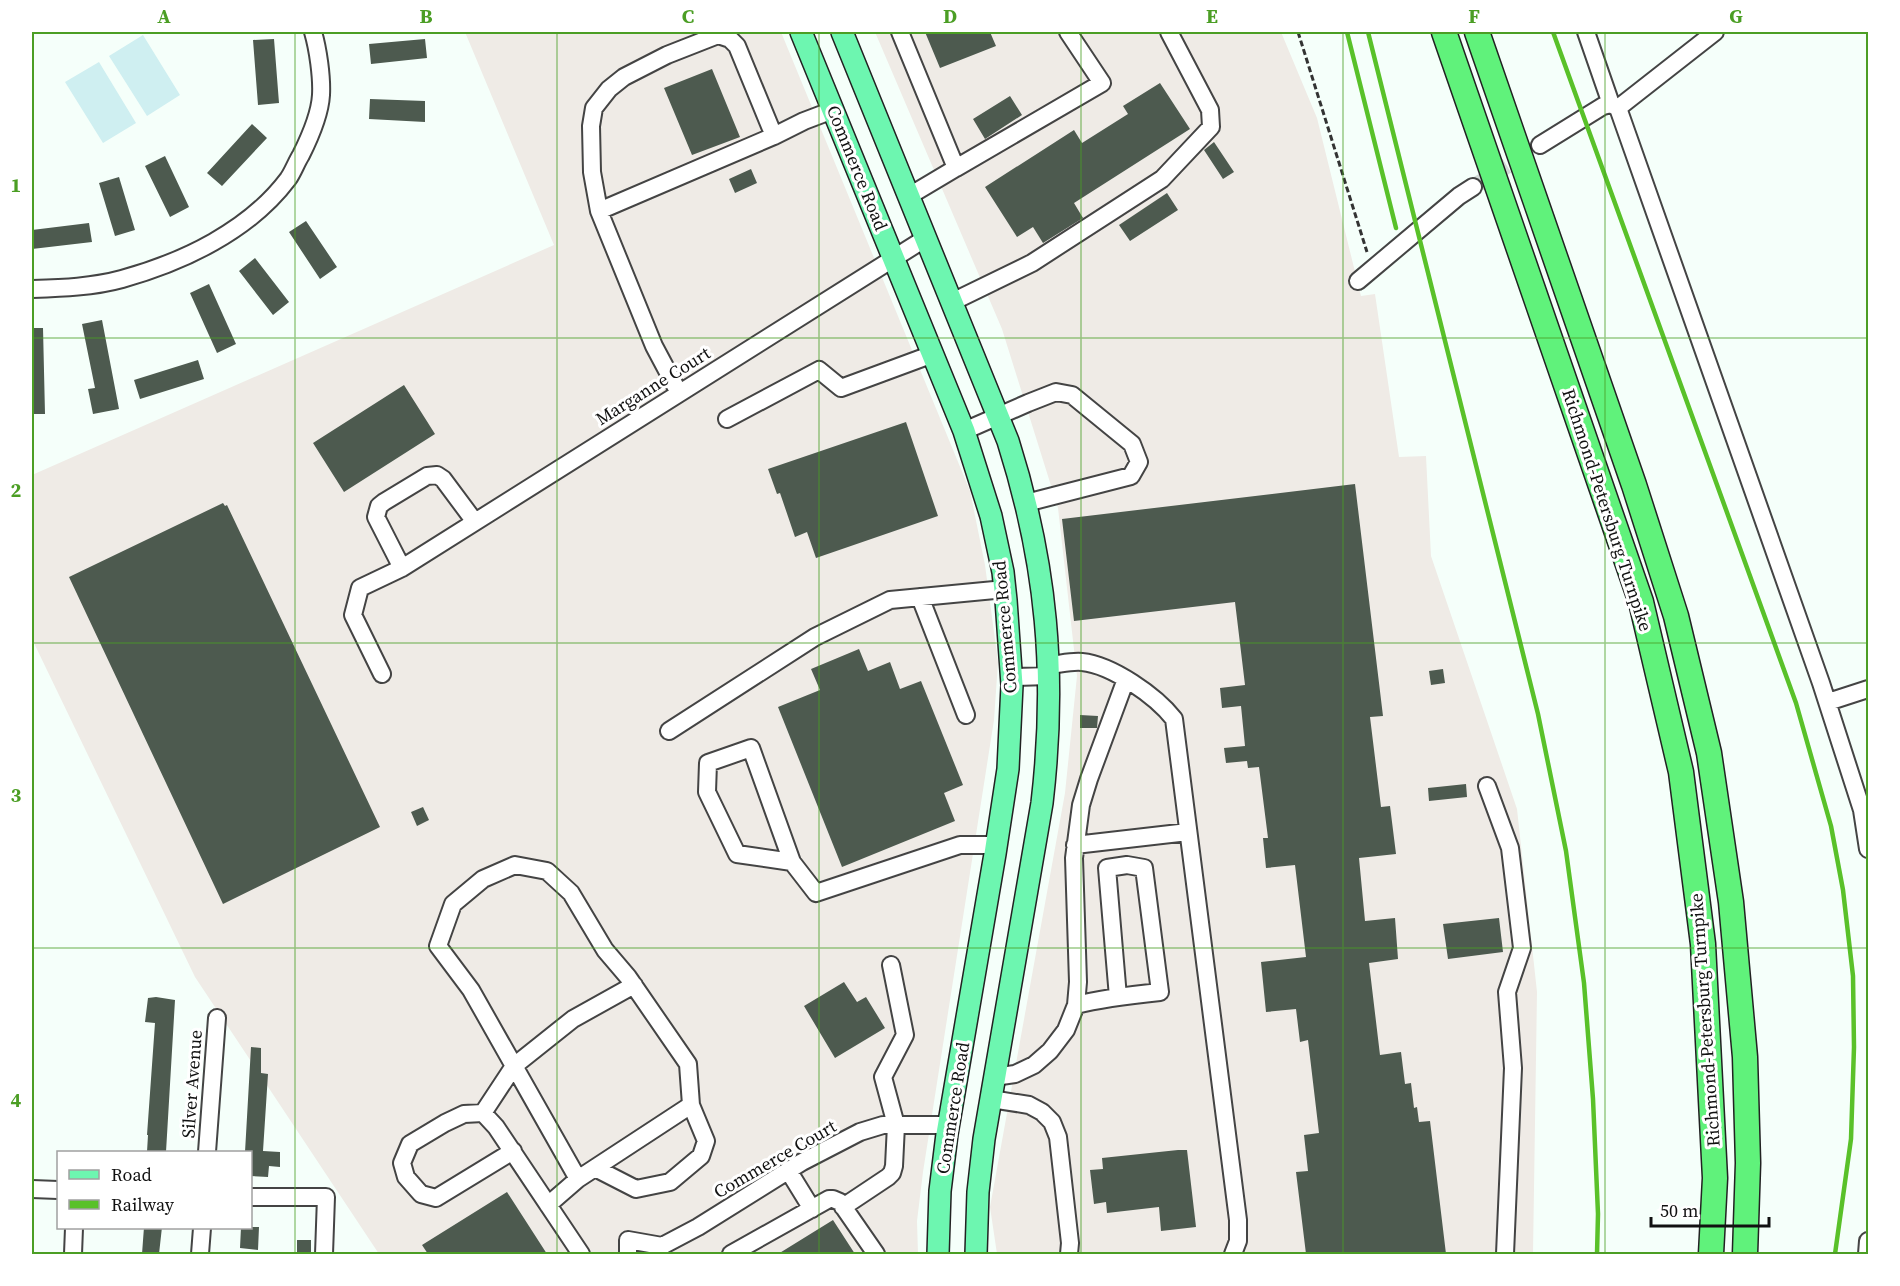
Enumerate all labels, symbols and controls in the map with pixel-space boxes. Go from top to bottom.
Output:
text: A [157,2,171,30]
text: B [419,2,433,30]
text: C [682,2,694,30]
text: D [943,2,957,30]
text: E [1206,2,1218,30]
text: F [1468,2,1480,30]
text: G [1729,2,1743,30]
street label: Commerce Road [821,101,894,234]
text: 1 [11,171,21,199]
street label: Marganne Court [591,340,715,431]
street label: Richmond-Petersburg Turnpike [1556,385,1659,634]
text: 2 [11,476,22,504]
street label: Commerce Road [986,560,1023,695]
text: 3 [11,781,22,809]
street label: Richmond-Petersburg Turnpike [1683,893,1726,1148]
street label: Silver Avenue [175,1029,208,1139]
street label: Commerce Road [930,1040,975,1176]
text: 4 [11,1086,22,1114]
street label: Commerce Court [709,1113,841,1204]
legend [57,1151,252,1229]
text: Road [111,1162,152,1187]
scale bar [1651,1190,1770,1228]
text: Railway [111,1192,175,1217]
text: 50 m [1660,1198,1698,1223]

